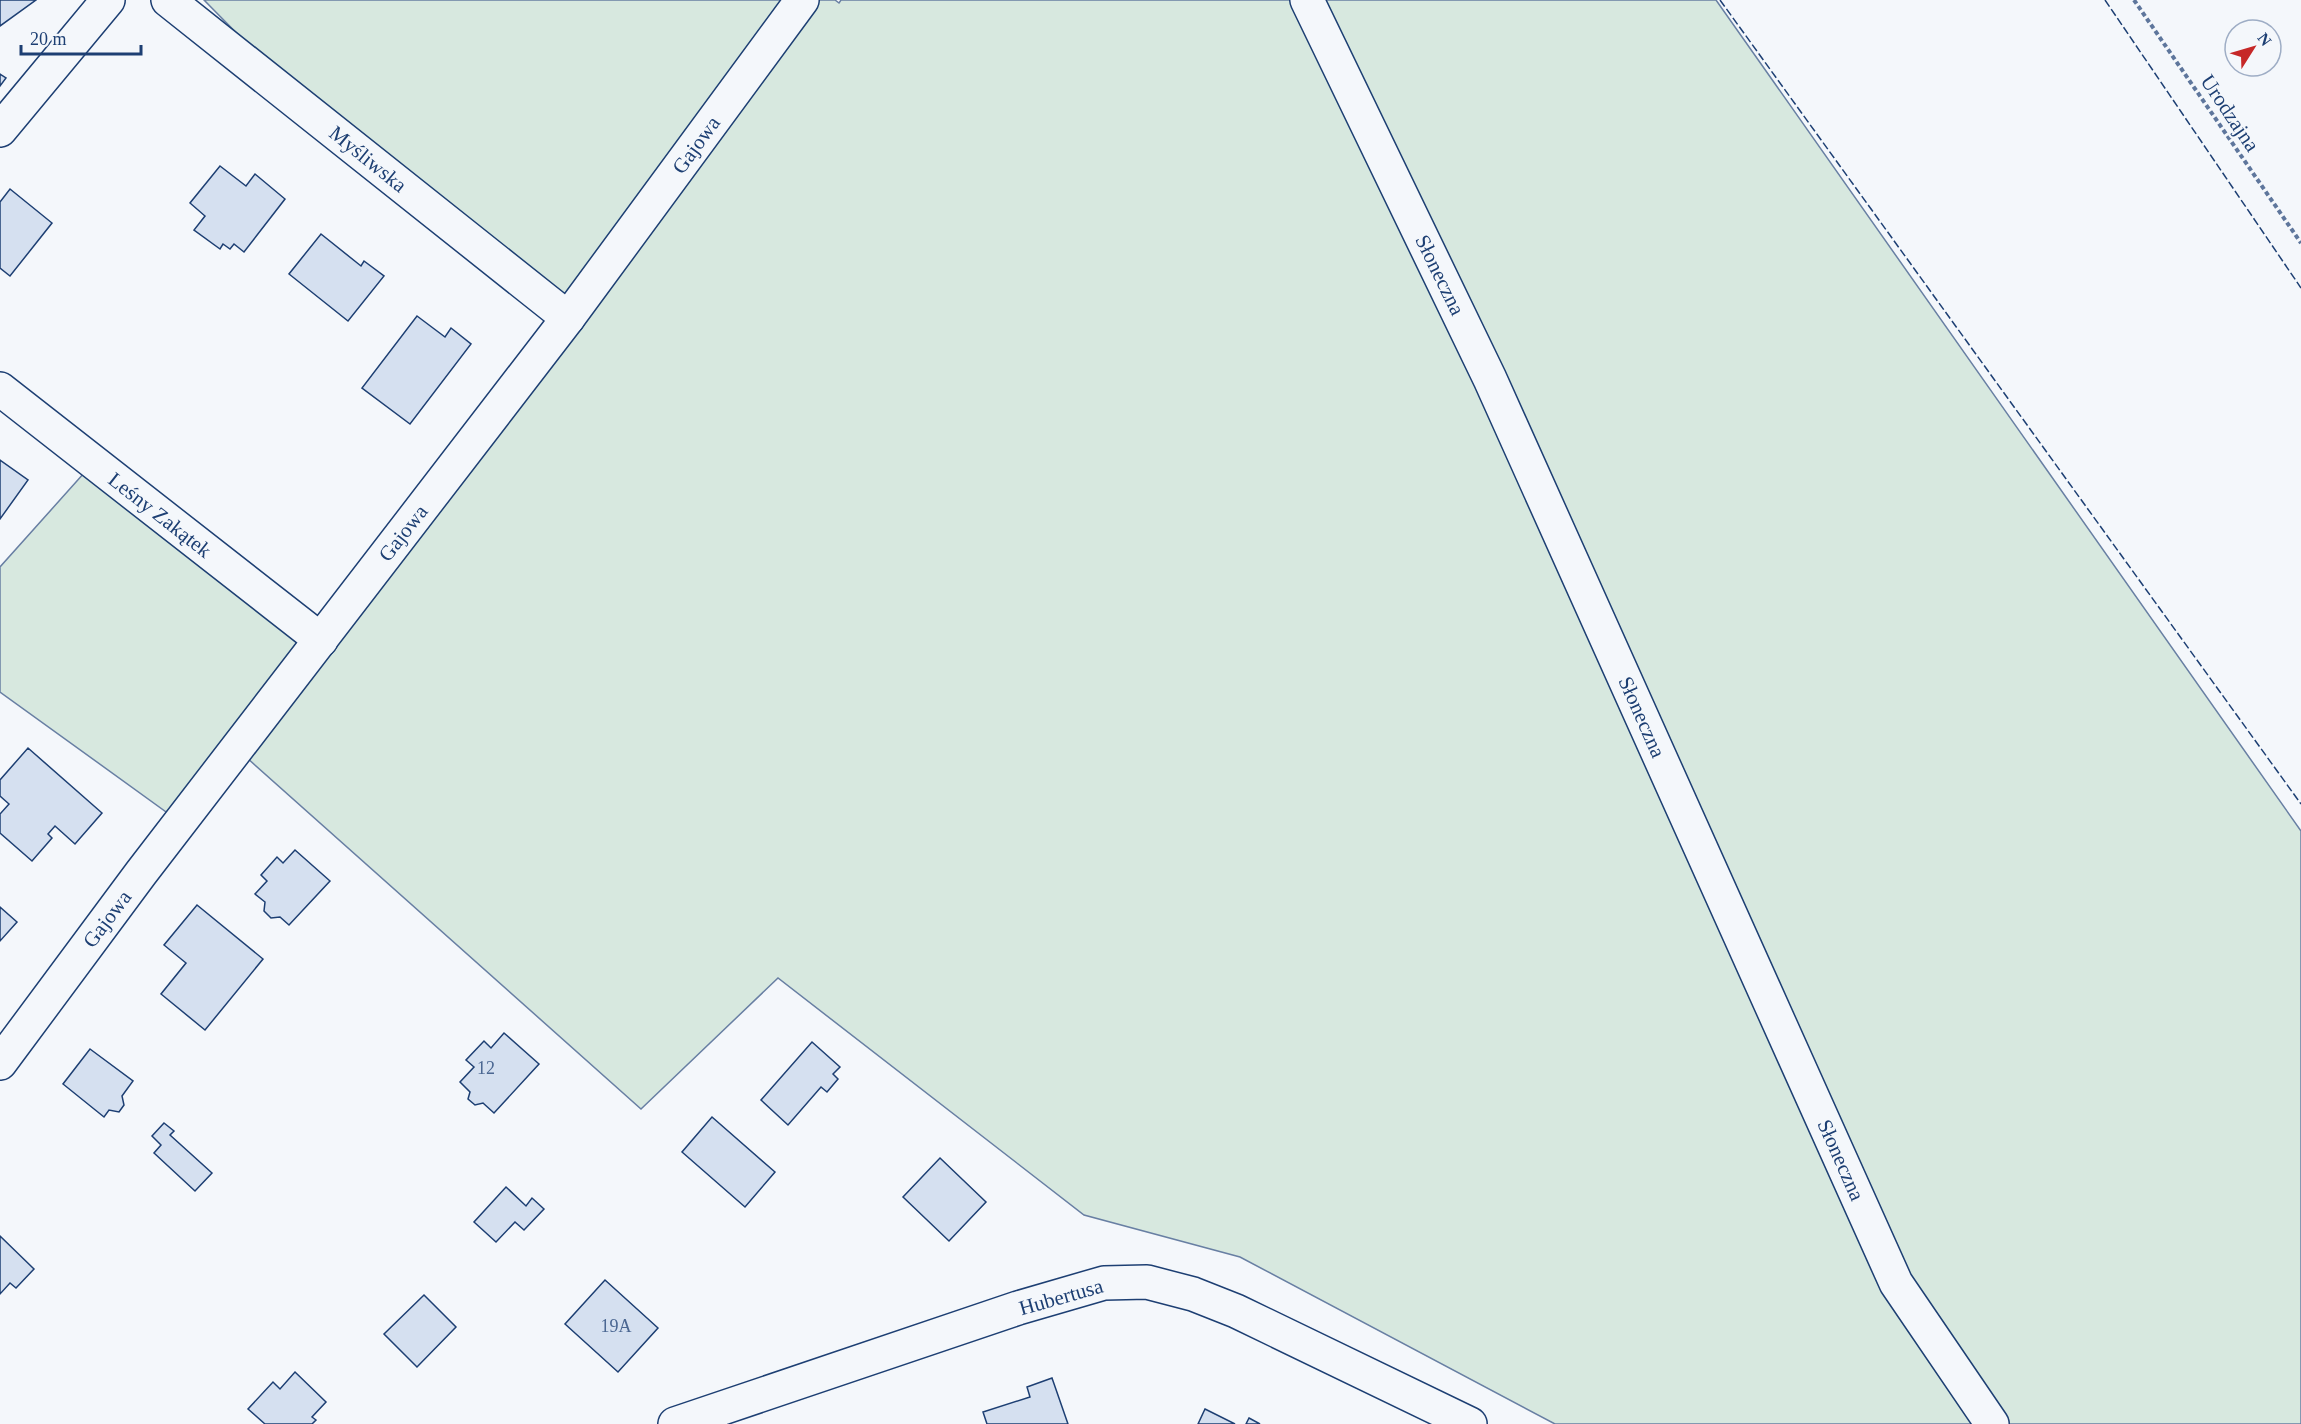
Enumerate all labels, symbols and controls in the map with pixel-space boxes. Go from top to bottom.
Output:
scale bar [21,18,141,56]
north arrow [2223,18,2283,78]
text: 20 m [30,29,67,49]
text: N [2254,30,2275,49]
street label: Urodzajna [2196,70,2265,157]
street label: Gajowa [667,111,725,178]
street label: Myśliwska [325,121,412,198]
street label: Słoneczna [1410,231,1470,320]
street label: Leśny Zakątek [104,467,217,563]
street label: Gajowa [373,499,433,566]
street label: Słoneczna [1613,673,1671,762]
street label: Gajowa [78,885,137,952]
house number: 12 [477,1058,495,1078]
street label: Słoneczna [1812,1116,1870,1205]
street label: Hubertusa [1016,1273,1106,1320]
house number: 19A [601,1316,632,1336]

